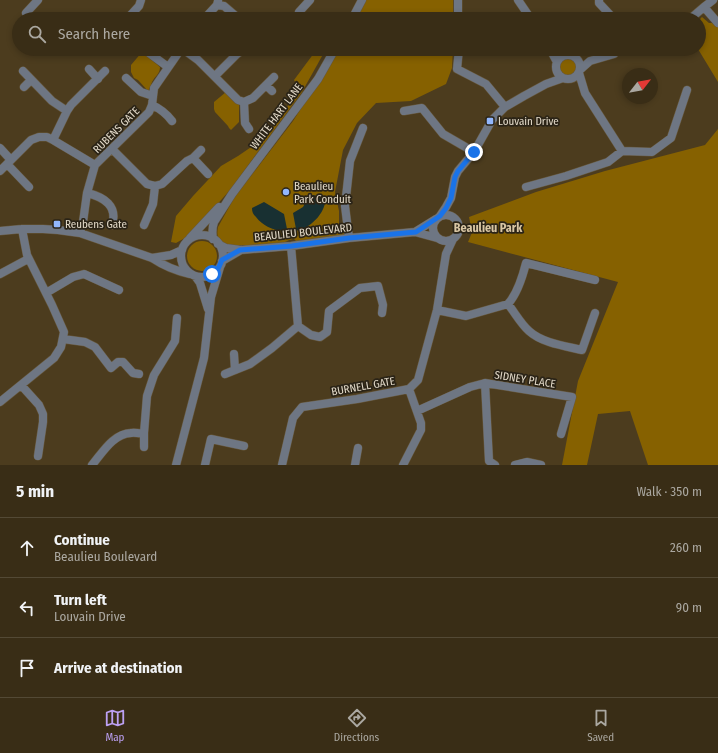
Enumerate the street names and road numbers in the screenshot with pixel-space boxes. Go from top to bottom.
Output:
street label: WHITE HART LANE [247,81,305,152]
street label: RUBENS GATE [91,105,142,156]
street label: BEAULIEU BOULEVARD [253,221,353,244]
street label: SIDNEY PLACE [493,368,556,391]
street label: BURNELL GATE [330,374,396,398]

